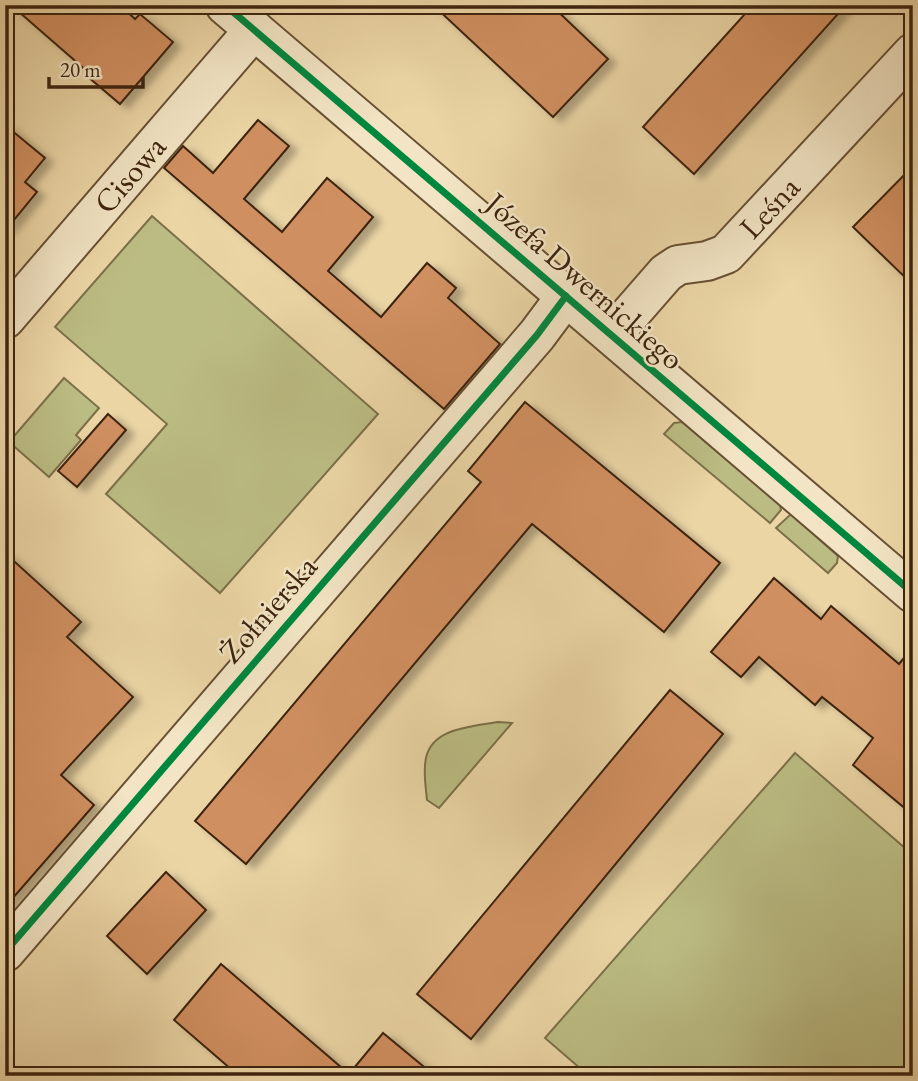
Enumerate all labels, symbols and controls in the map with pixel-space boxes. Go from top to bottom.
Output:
scale bar [49,46,144,90]
text: 20 m [60,56,101,83]
street label: Cisowa [84,126,175,222]
street label: Leśna [730,167,809,248]
street label: Józefa Dwernickiego [474,181,693,379]
street label: Żołnierska [210,546,327,672]

